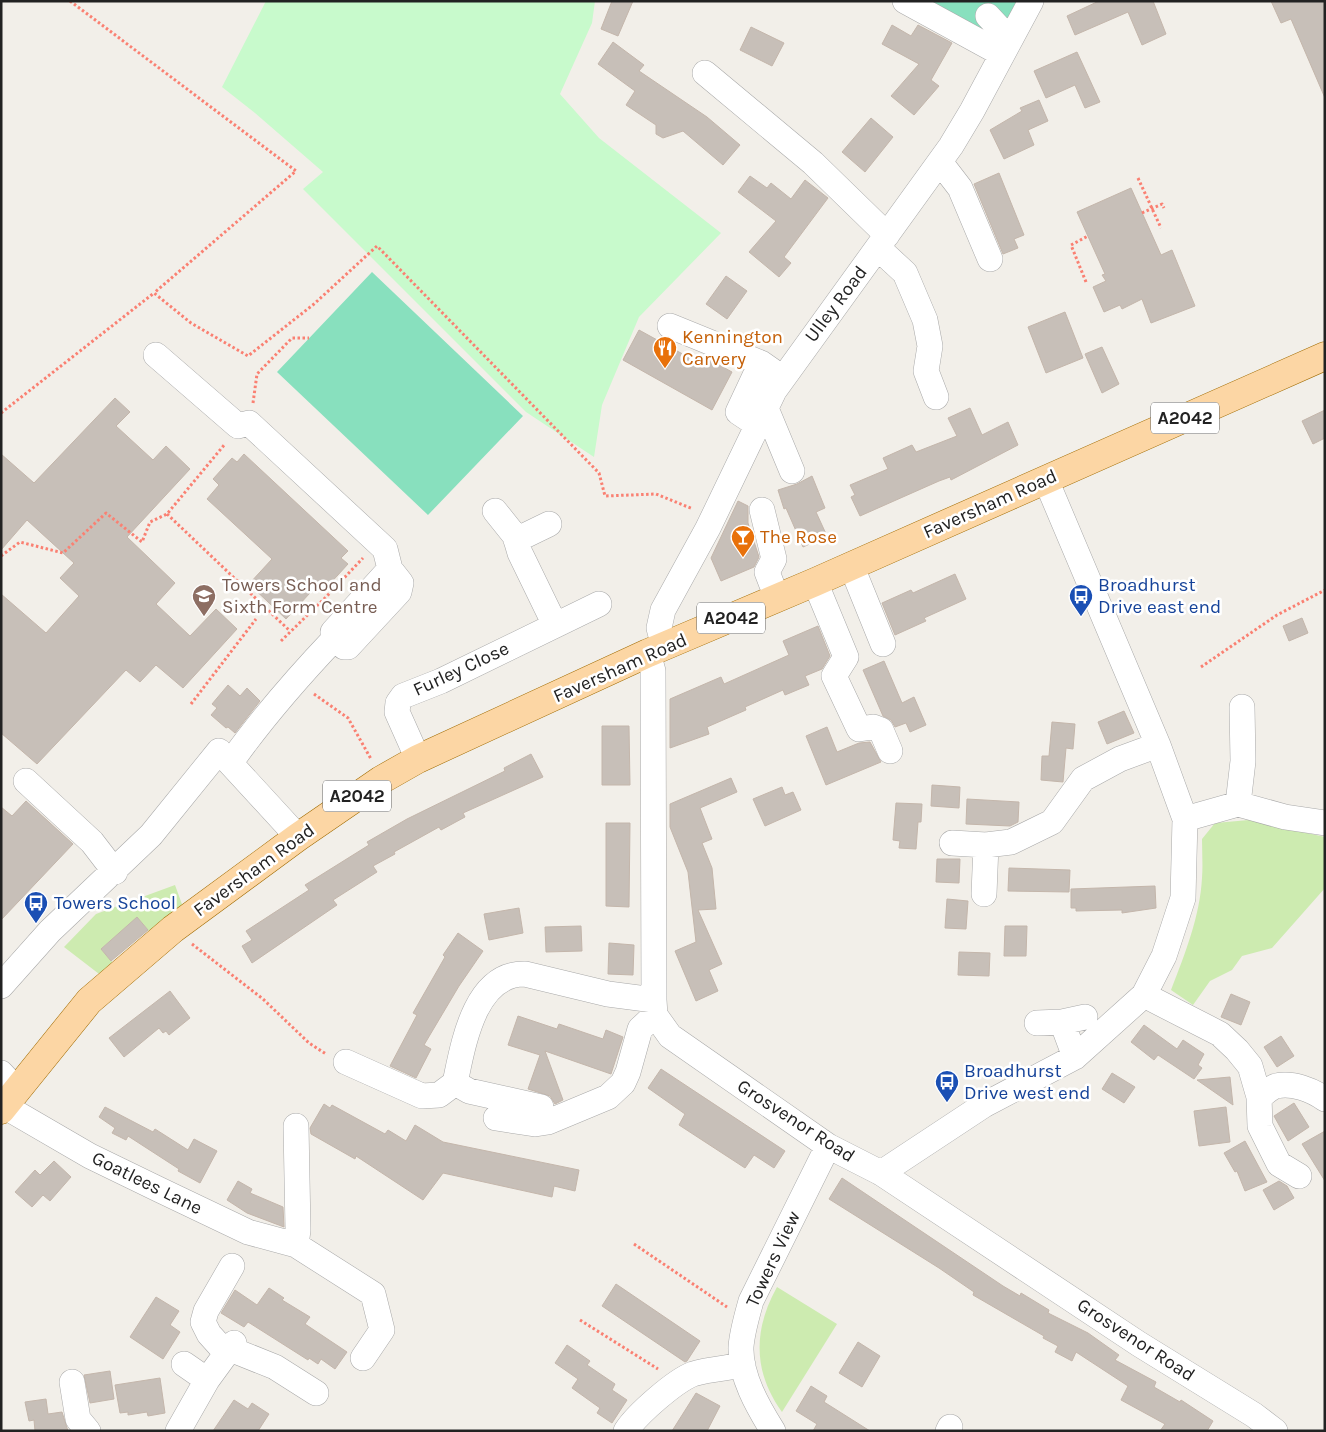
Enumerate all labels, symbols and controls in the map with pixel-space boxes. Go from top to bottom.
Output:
street label: Ulley Road [800,261,872,347]
place label: Kennington Carvery [682,326,783,370]
restaurant icon: Kennington Carvery [652,335,678,369]
road number: A2042 [1151,402,1219,433]
street label: Faversham Road [920,465,1060,543]
bar icon: The Rose [730,524,756,558]
place label: The Rose [760,526,837,548]
place label: Towers School and Sixth Form Centre [222,574,382,618]
place label: Broadhurst Drive east end [1098,574,1221,618]
school or university icon: Towers School and Sixth Form Centre [191,583,217,617]
bus stop icon: Broadhurst Drive east end [1068,583,1094,617]
road number: A2042 [697,602,765,634]
street label: Faversham Road [550,629,690,707]
street label: Furley Close [409,637,513,701]
road number: A2042 [323,780,391,811]
street label: Faversham Road [189,819,319,921]
bus stop icon: Towers School [23,890,49,924]
place label: Towers School [54,892,176,914]
place label: Broadhurst Drive west end [964,1060,1091,1104]
bus stop icon: Broadhurst Drive west end [934,1069,960,1103]
street label: Grosvenor Road [733,1075,859,1167]
street label: Goatlees Lane [88,1147,206,1219]
street label: Towers View [741,1207,805,1310]
street label: Grosvenor Road [1073,1294,1199,1386]

